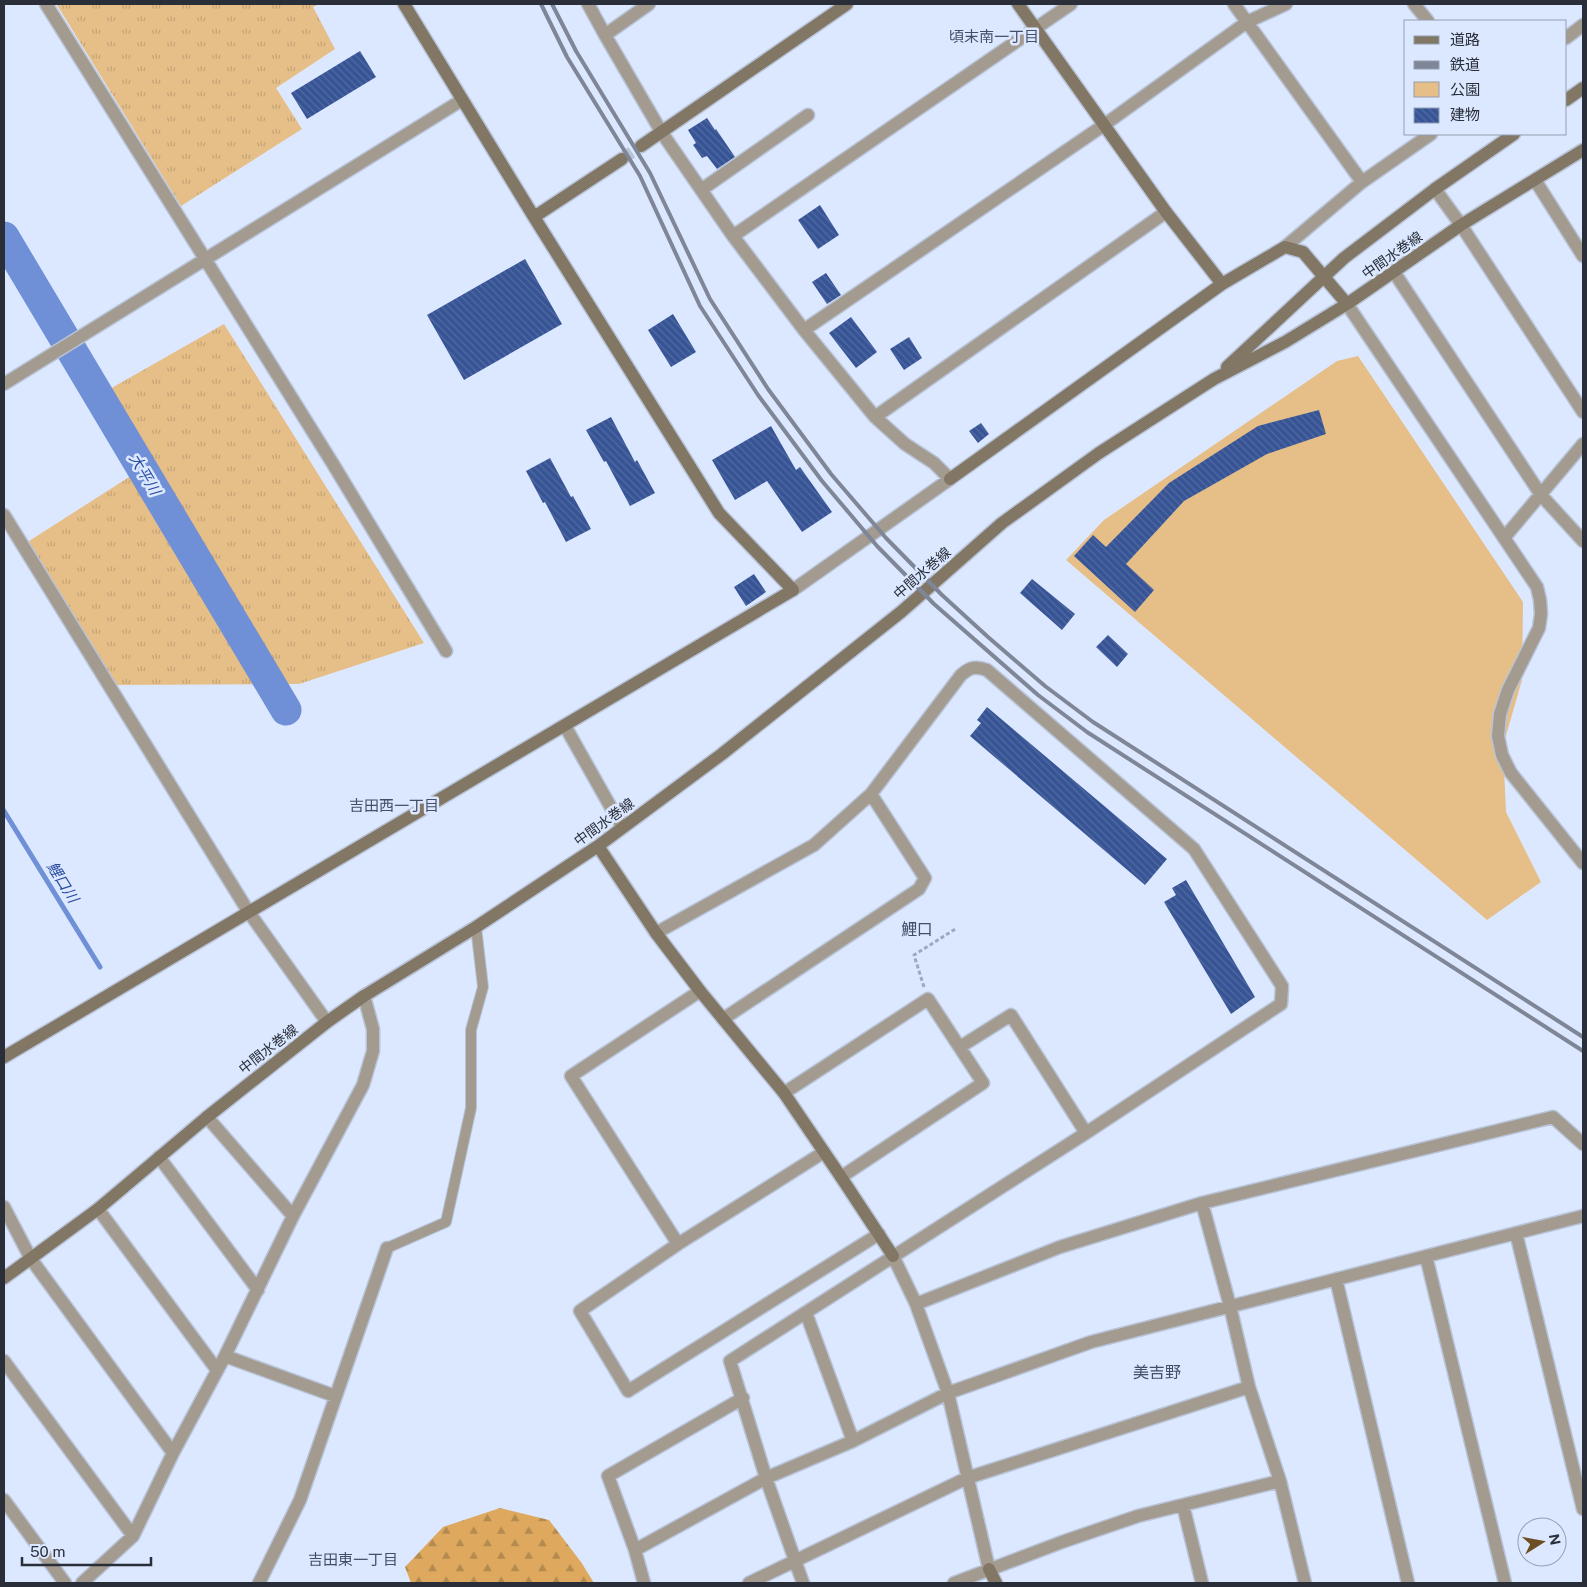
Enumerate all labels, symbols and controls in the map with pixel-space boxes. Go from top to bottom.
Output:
legend [1404,20,1567,135]
district label: 頃末南一丁目 [949,28,1039,45]
text: 道路 [1450,31,1480,48]
text: 鉄道 [1450,56,1480,73]
text: 公園 [1450,81,1480,98]
text: 建物 [1450,106,1480,123]
street label: 中間水巻線 [1359,228,1425,282]
water label: 大平川 [126,450,165,499]
street label: 中間水巻線 [890,544,954,602]
street label: 中間水巻線 [571,795,637,849]
district label: 吉田西一丁目 [349,797,439,814]
water label: 鯉口川 [44,858,83,907]
district label: 鯉口 [901,920,933,939]
street label: 中間水巻線 [235,1021,301,1077]
district label: 美吉野 [1133,1363,1181,1382]
north arrow [1517,1517,1567,1567]
text: N [1546,1533,1564,1546]
scale bar [22,1534,151,1566]
text: 50 m [30,1543,65,1560]
district label: 吉田東一丁目 [308,1551,398,1568]

